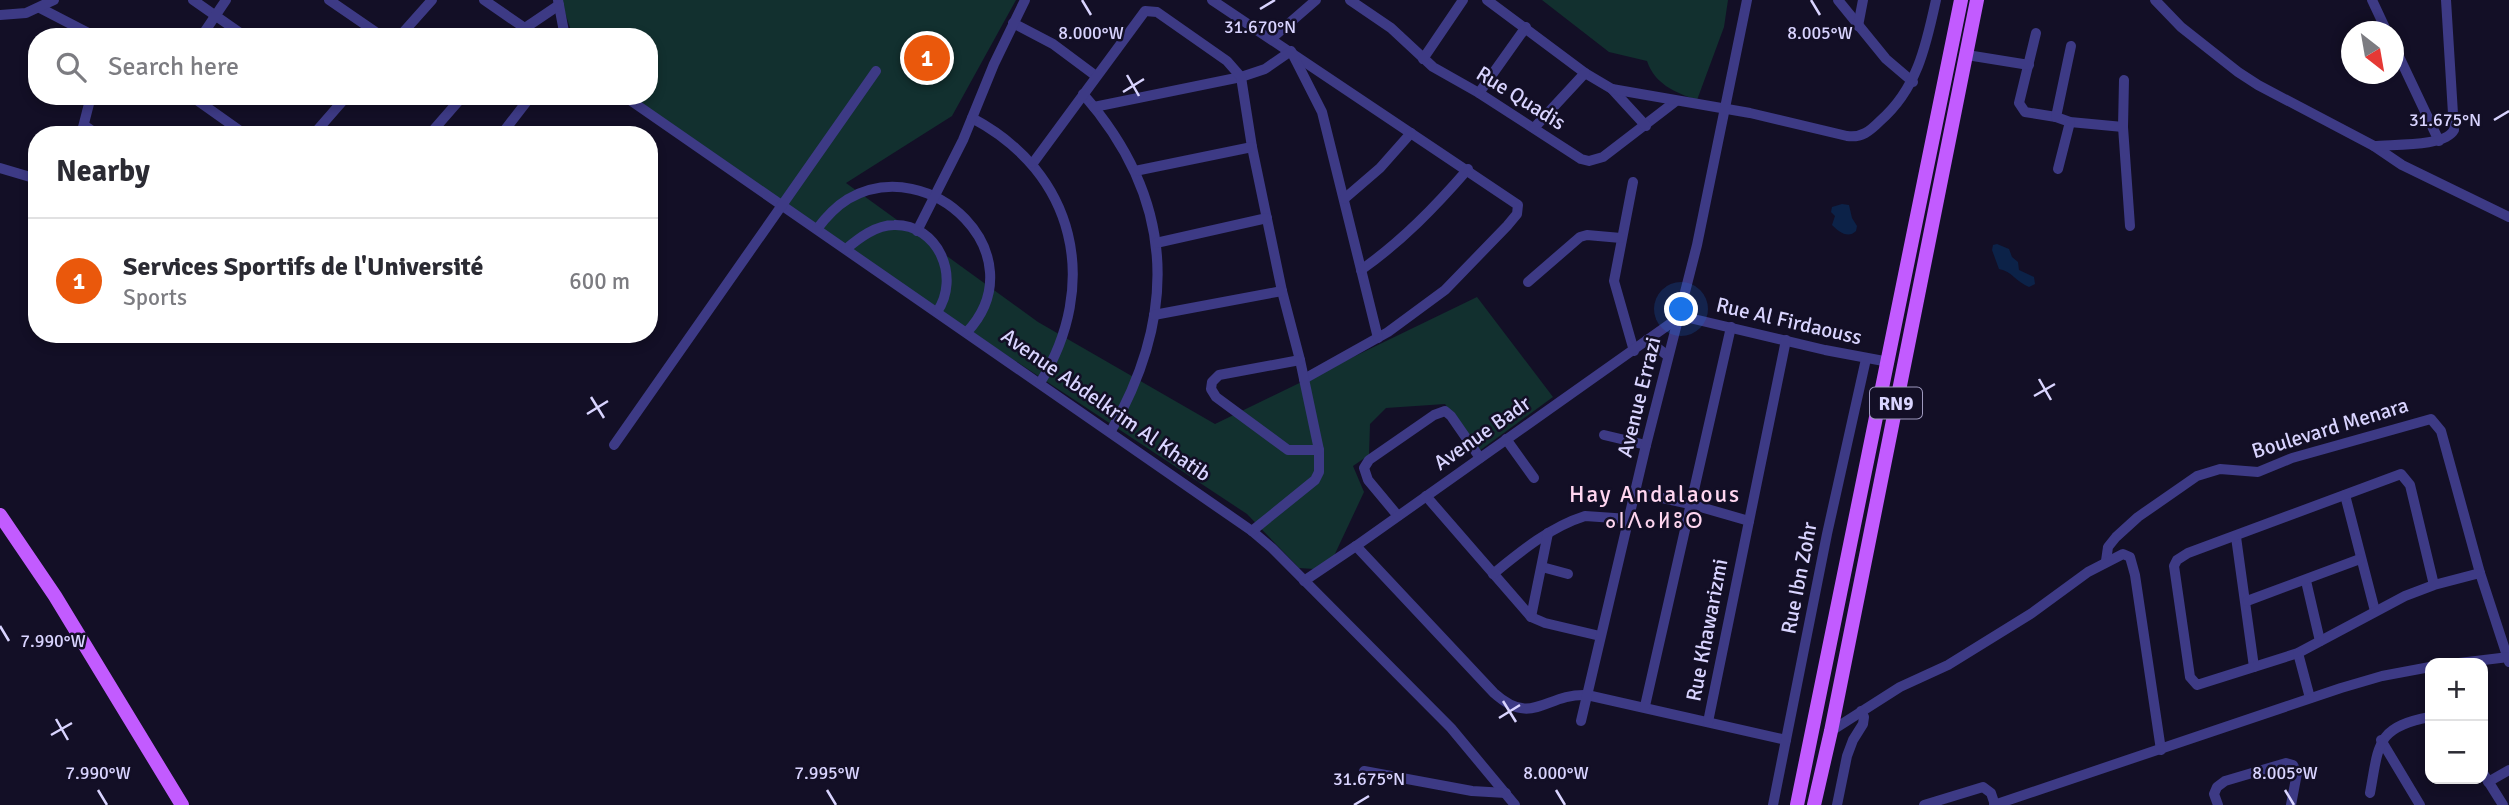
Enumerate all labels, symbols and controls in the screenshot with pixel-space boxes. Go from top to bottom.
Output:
text: 31.670°N [1224,16,1296,38]
north arrow [2341,21,2404,84]
text: 8.000°W [1058,22,1124,44]
text: 8.005°W [1787,22,1853,44]
search box [28,28,658,105]
pin: 1 [904,32,950,84]
icon: search [52,48,90,86]
text: Search here [108,51,239,83]
street label: Rue Quadis [1472,60,1570,136]
text: 31.675°N [2409,109,2481,131]
text: Nearby [56,153,150,190]
text: Services Sportifs de l'Université [123,251,483,283]
text: 1 [73,267,85,296]
text: 600 m [569,267,630,296]
text: Sports [123,283,187,312]
your location [1664,292,1698,326]
street label: Rue Al Firdaouss [1714,292,1864,350]
street label: Avenue Abdelkrim Al Khatib [996,323,1216,487]
street label: Avenue Errazi [1611,334,1667,460]
road number: RN9 [1870,388,1922,418]
street label: Avenue Badr [1428,390,1536,476]
street label: Boulevard Menara [2248,392,2412,464]
district label: Hay Andalaous ⴰⵏⴷⴰⵍⵓⵙ [1569,480,1741,535]
street label: Rue Ibn Zohr [1775,520,1823,636]
street label: Rue Khawarizmi [1680,557,1734,703]
text: 7.990°W [20,630,86,652]
map controls [2425,658,2488,784]
button: + [2425,658,2488,721]
button: − [2425,721,2488,784]
text: 7.990°W [65,762,131,784]
text: 7.995°W [794,762,860,784]
text: 8.000°W [1523,762,1589,784]
text: 8.005°W [2252,762,2318,784]
text: 31.675°N [1333,768,1405,790]

